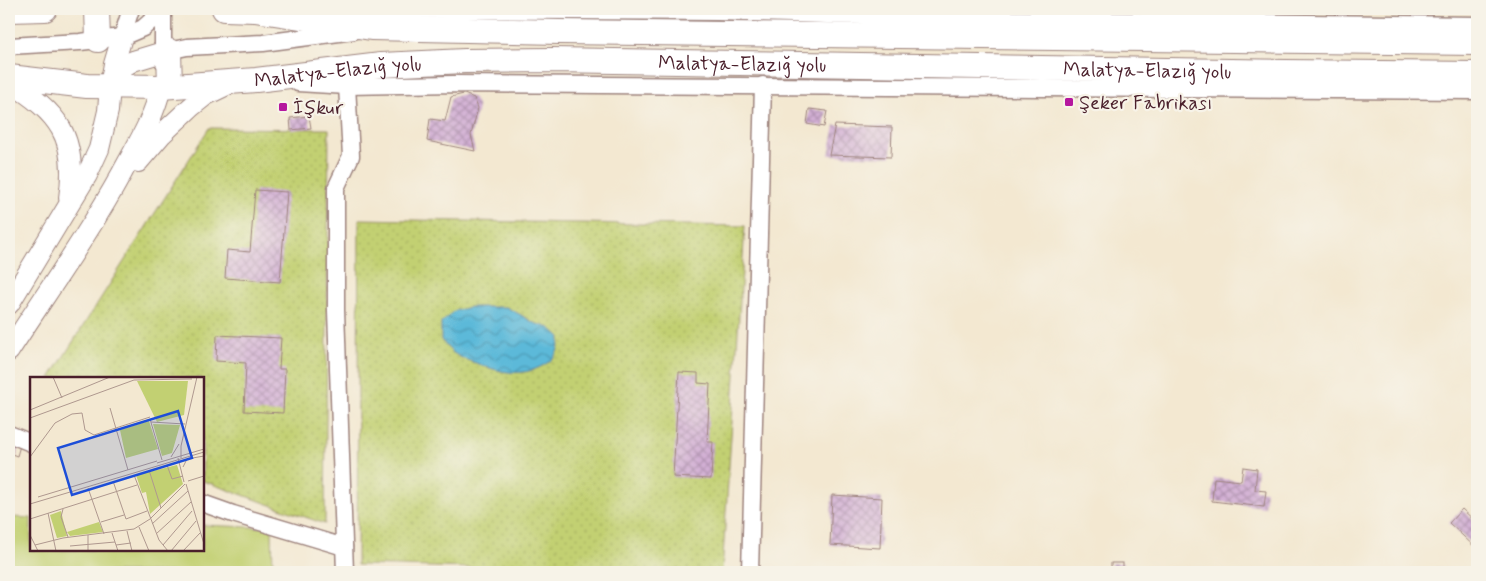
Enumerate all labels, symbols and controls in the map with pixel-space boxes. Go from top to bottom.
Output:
street label: Malatya-Elazığ yolu [658,50,827,79]
street label: Malatya-Elazığ yolu [253,51,422,95]
street label: Malatya-Elazığ yolu [1063,56,1232,86]
place label: Şeker Fabrikası [1079,90,1212,117]
place label: İşkur [293,95,344,122]
marker: Şeker Fabrikası [1063,96,1075,108]
marker: İşkur [277,101,289,113]
inset map [30,377,204,551]

